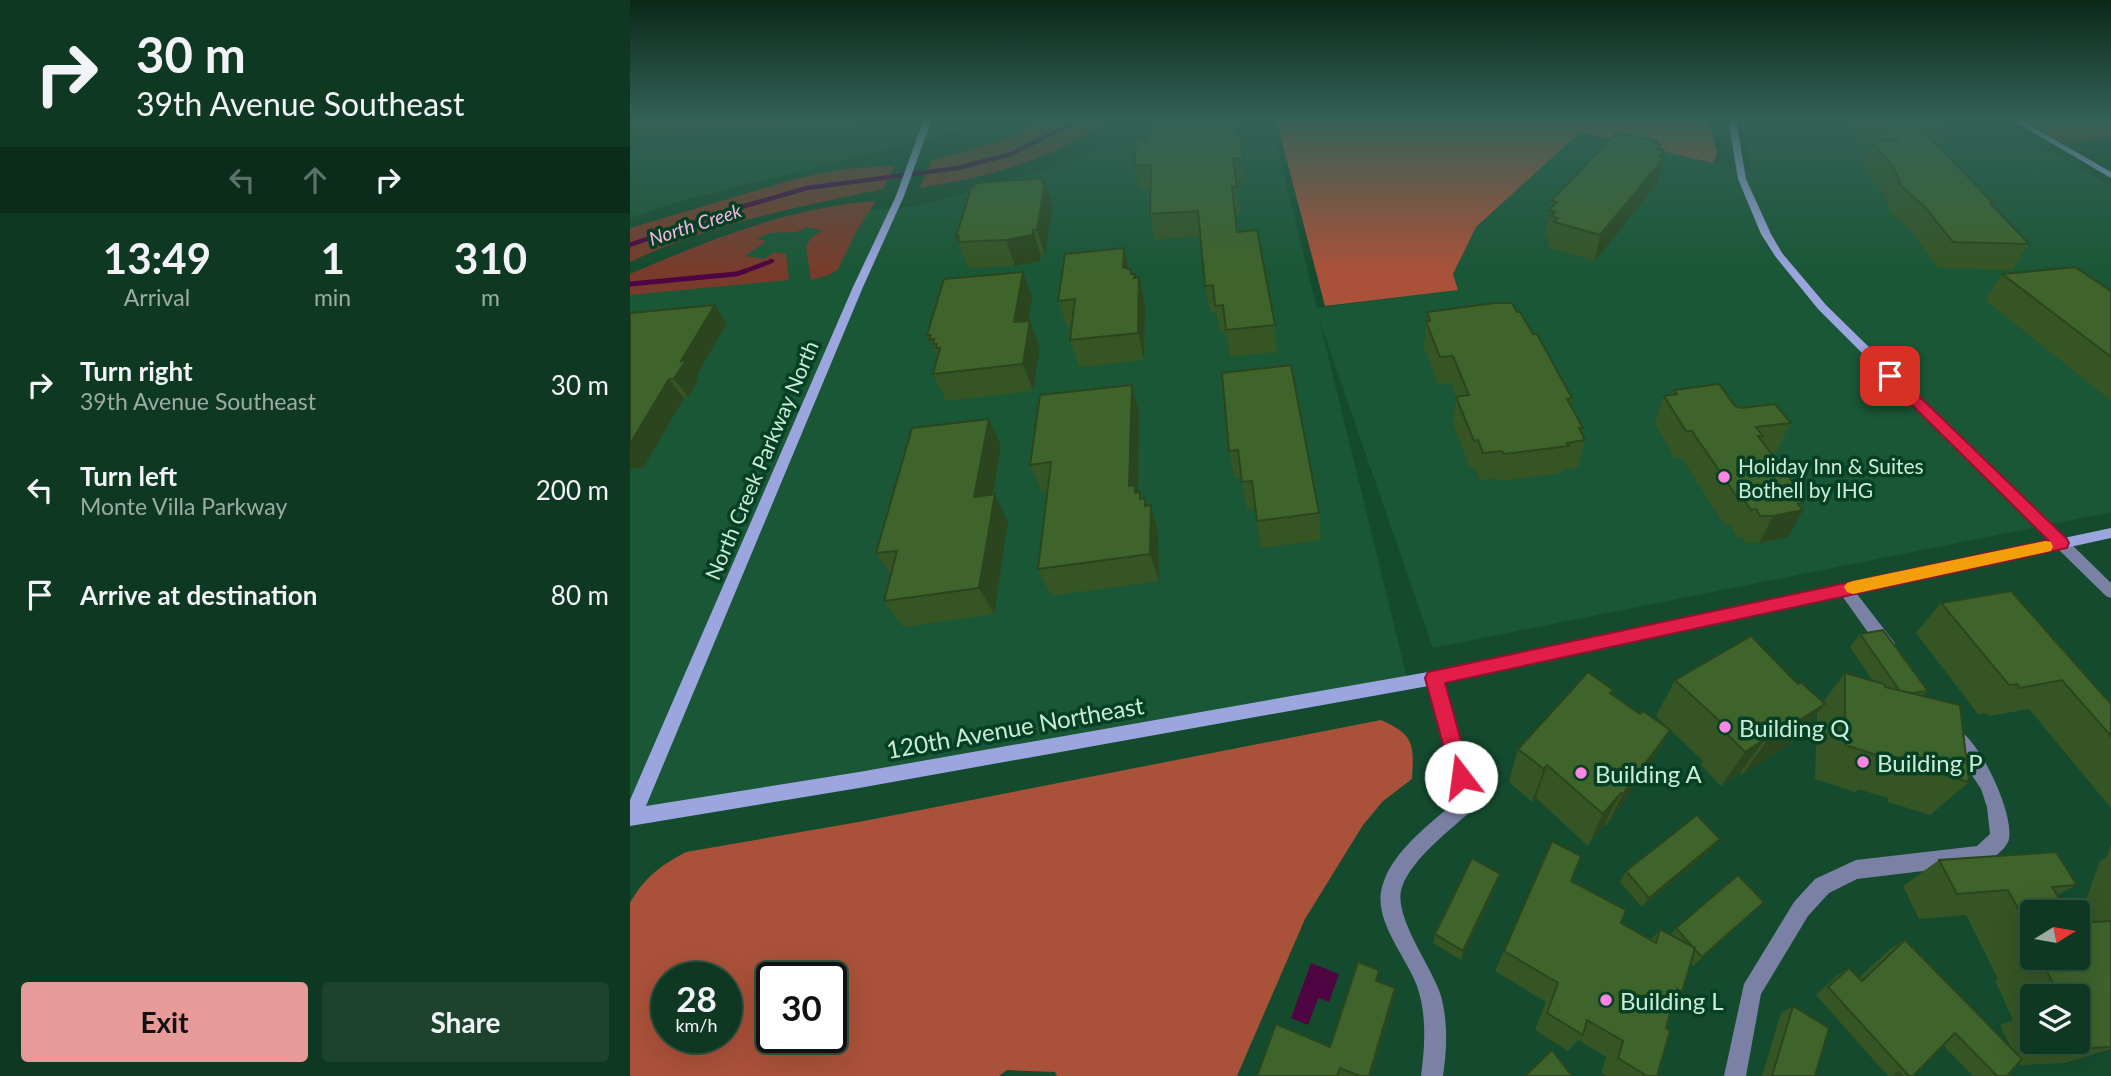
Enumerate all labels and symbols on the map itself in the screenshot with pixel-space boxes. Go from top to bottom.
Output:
water label: North Creek [646,198,745,250]
street label: North Creek Parkway North [699,337,823,583]
pin [1860,346,1920,406]
place label: Holiday Inn & Suites Bothell by IHG [1738,453,1924,502]
marker: Holiday Inn & Suites Bothell by IHG [1716,469,1732,485]
street label: 120th Avenue Northeast [884,690,1146,764]
place label: Building Q [1739,713,1850,742]
marker: Building Q [1717,719,1733,735]
position arrow [1424,740,1498,814]
place label: Building P [1877,748,1983,777]
marker: Building P [1855,754,1871,770]
place label: Building A [1595,759,1702,788]
marker: Building A [1573,765,1589,781]
north arrow [2020,900,2090,970]
speed limit sign: 30 [756,962,847,1053]
place label: Building L [1620,986,1724,1015]
marker: Building L [1598,992,1614,1008]

